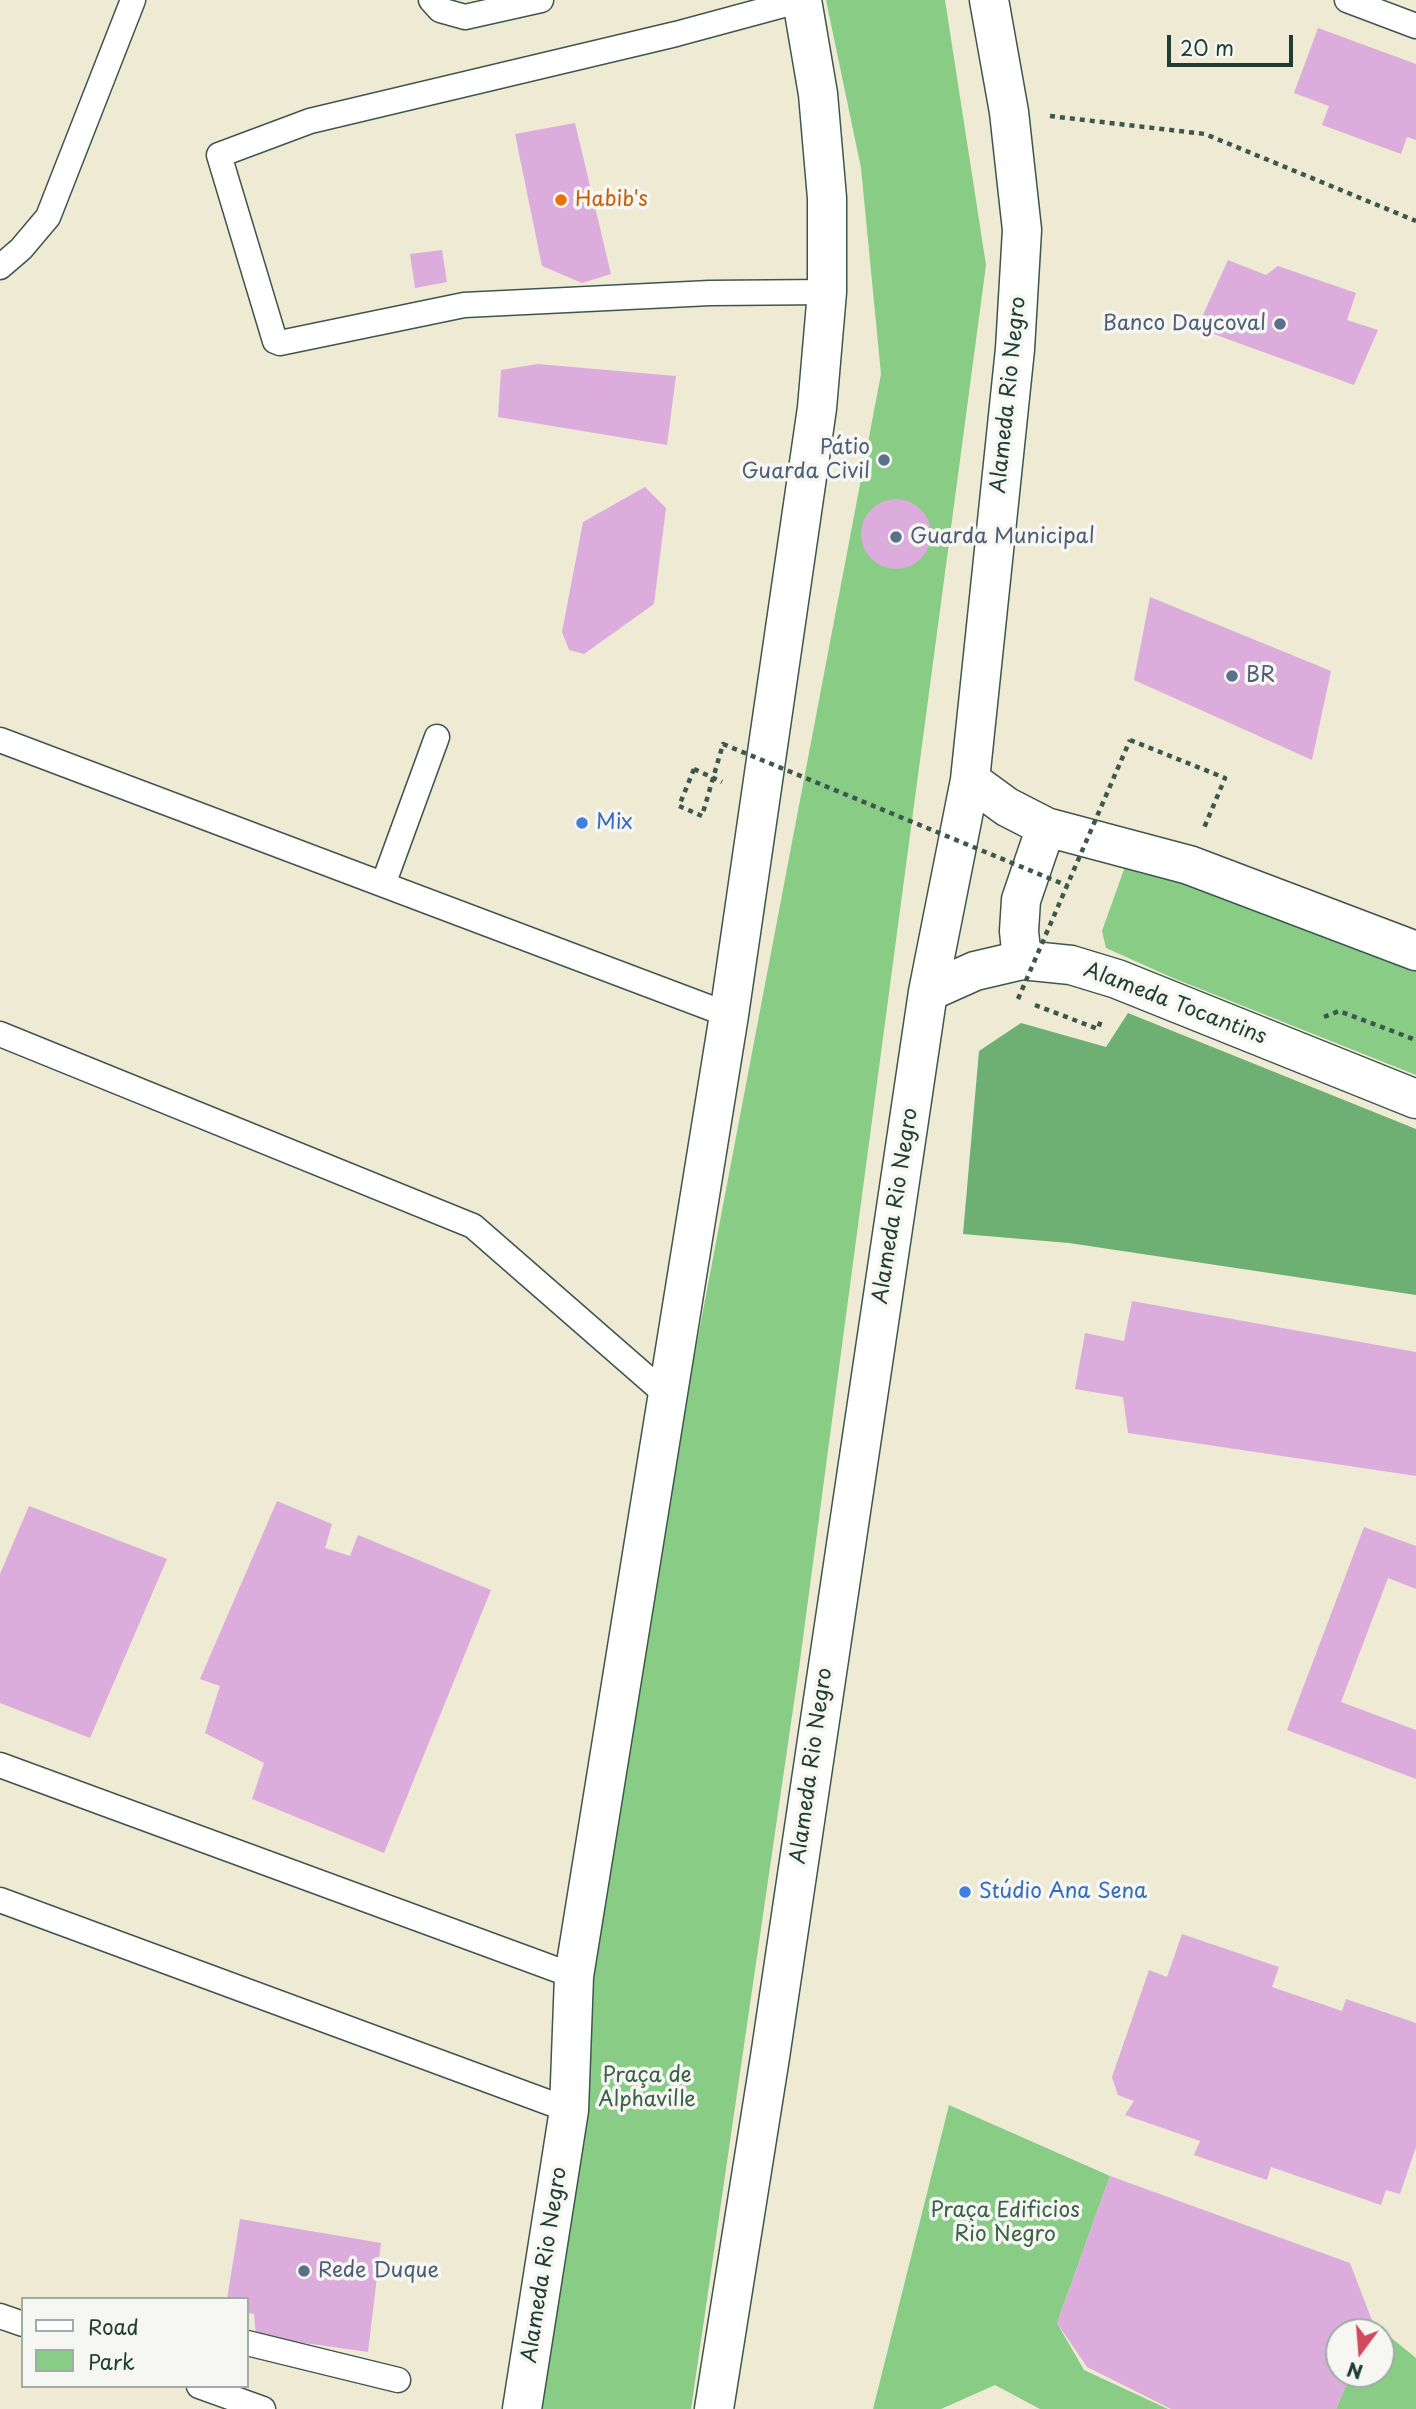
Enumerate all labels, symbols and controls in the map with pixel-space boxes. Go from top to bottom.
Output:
scale bar [1171,21,1297,65]
text: 20 m [1180,31,1234,63]
place label: Habib's [575,187,648,213]
marker: Habib's [553,192,569,208]
street label: Alameda Rio Negro [986,295,1032,495]
place label: Banco Daycoval [1103,311,1266,337]
marker: Banco Daycoval [1272,316,1288,332]
place label: Pátio Guarda Civil [741,435,870,485]
marker: Pátio Guarda Civil [876,452,892,468]
place label: Guarda Municipal [910,524,1095,550]
marker: Guarda Municipal [888,529,904,545]
place label: BR [1246,663,1275,689]
marker: BR [1224,668,1240,684]
place label: Mix [596,810,633,836]
marker: Mix [574,815,590,831]
street label: Alameda Tocantins [1080,958,1270,1050]
street label: Alameda Rio Negro [868,1106,924,1306]
street label: Alameda Rio Negro [786,1666,838,1866]
place label: Stúdio Ana Sena [979,1879,1147,1905]
marker: Stúdio Ana Sena [957,1884,973,1900]
park label: Praça de Alphaville [598,2063,696,2113]
street label: Alameda Rio Negro [517,2165,573,2365]
park label: Praça Edificios Rio Negro [930,2198,1080,2248]
place label: Rede Duque [318,2258,439,2284]
marker: Rede Duque [296,2263,312,2279]
legend [21,2297,248,2388]
text: Road [88,2310,139,2342]
north arrow [1325,2318,1395,2388]
text: Park [88,2345,135,2377]
text: N [1344,2356,1366,2387]

